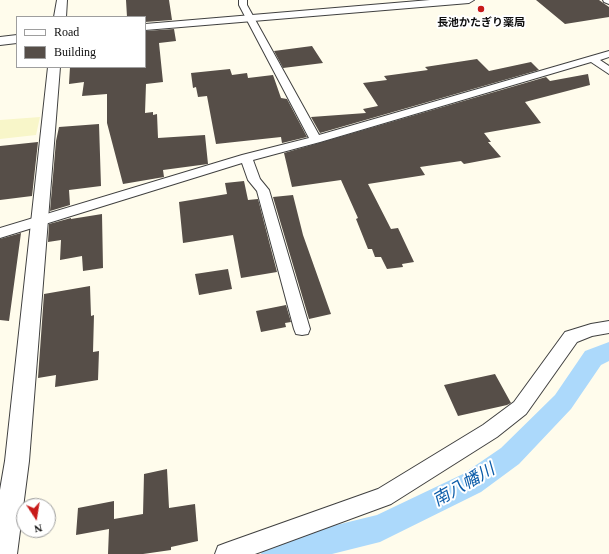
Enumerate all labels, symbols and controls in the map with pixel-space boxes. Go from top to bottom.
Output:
marker: 長池かたぎり薬局 [476,4,486,14]
place label: 長池かたぎり薬局 [437,15,525,29]
legend [16,16,146,68]
text: Road [54,25,79,39]
text: Building [54,45,96,59]
water label: 南八幡川 [428,458,498,510]
north arrow [16,498,56,538]
text: N [33,522,43,535]

